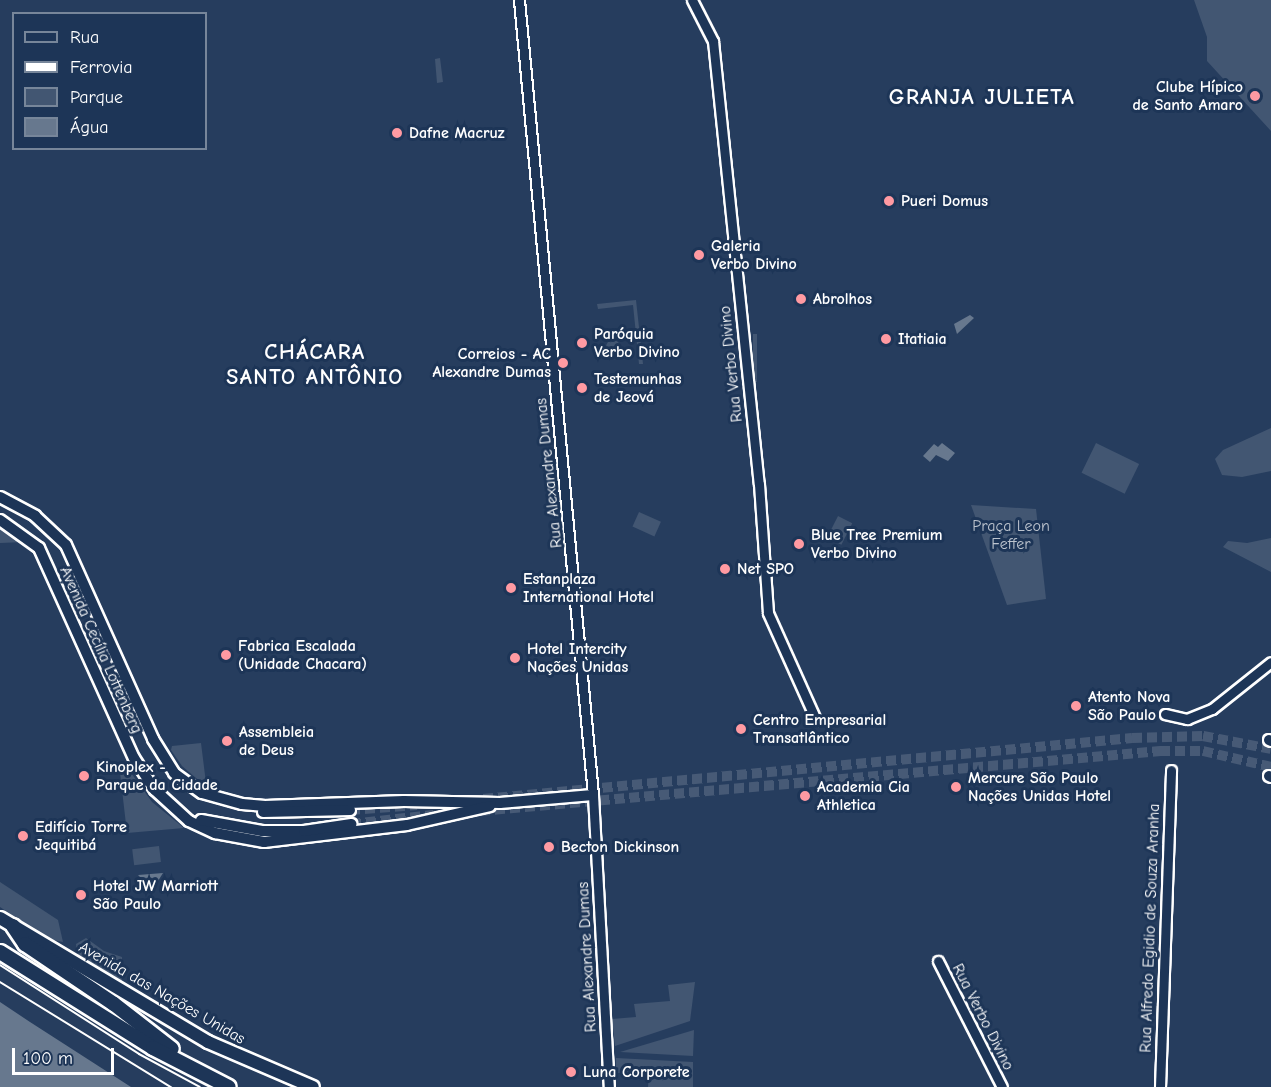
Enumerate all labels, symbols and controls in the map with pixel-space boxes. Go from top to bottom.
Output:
legend [12,12,207,150]
text: Rua [70,27,99,48]
text: Ferrovia [70,57,133,78]
place label: Clube Hípico de Santo Amaro [1133,77,1243,115]
district label: GRANJA JULIETA [889,85,1075,111]
text: Parque [70,87,123,108]
marker: Clube Hípico de Santo Amaro [1248,89,1262,103]
text: Água [70,117,108,138]
place label: Dafne Macruz [409,123,505,143]
marker: Dafne Macruz [390,126,404,140]
place label: Pueri Domus [901,191,988,211]
marker: Pueri Domus [882,194,896,208]
place label: Galeria Verbo Divino [711,236,797,274]
marker: Galeria Verbo Divino [692,248,706,262]
place label: Abrolhos [813,289,872,309]
marker: Abrolhos [794,292,808,306]
street label: Rua Verbo Divino [715,305,747,423]
place label: Paróquia Verbo Divino [594,324,680,362]
place label: Itatiaia [898,329,947,349]
marker: Itatiaia [879,332,893,346]
marker: Paróquia Verbo Divino [575,336,589,350]
district label: CHÁCARA SANTO ANTÔNIO [226,339,404,390]
place label: Correios - AC Alexandre Dumas [432,344,551,382]
marker: Correios - AC Alexandre Dumas [556,356,570,370]
place label: Testemunhas de Jeová [594,369,682,407]
marker: Testemunhas de Jeová [575,381,589,395]
street label: Rua Alexandre Dumas [532,397,566,549]
park label: Praça Leon Feffer [972,516,1050,554]
place label: Blue Tree Premium Verbo Divino [811,525,942,563]
marker: Blue Tree Premium Verbo Divino [792,537,806,551]
place label: Net SPO [737,559,794,579]
marker: Net SPO [718,562,732,576]
street label: Avenida Cecília Lottenberg [55,564,147,736]
place label: Estanplaza International Hotel [523,569,654,607]
marker: Estanplaza International Hotel [504,581,518,595]
place label: Fabrica Escalada (Unidade Chacara) [238,636,367,674]
place label: Hotel Intercity Nações Unidas [527,639,628,677]
marker: Fabrica Escalada (Unidade Chacara) [219,648,233,662]
marker: Hotel Intercity Nações Unidas [508,651,522,665]
place label: Atento Nova São Paulo [1088,687,1170,725]
marker: Atento Nova São Paulo [1069,699,1083,713]
place label: Centro Empresarial Transatlântico [753,710,886,748]
place label: Assembleia de Deus [239,722,314,760]
marker: Centro Empresarial Transatlântico [734,722,748,736]
marker: Assembleia de Deus [220,734,234,748]
place label: Kinoplex - Parque da Cidade [96,757,218,795]
place label: Mercure São Paulo Nações Unidas Hotel [968,768,1111,806]
marker: Kinoplex - Parque da Cidade [77,769,91,783]
place label: Academia Cia Athletica [817,777,910,815]
marker: Mercure São Paulo Nações Unidas Hotel [949,780,963,794]
marker: Academia Cia Athletica [798,789,812,803]
street label: Rua Alfredo Egidio de Souza Aranha [1136,803,1164,1053]
place label: Edifício Torre Jequitibá [35,817,127,855]
marker: Edifício Torre Jequitibá [16,829,30,843]
place label: Becton Dickinson [561,837,679,857]
marker: Becton Dickinson [542,840,556,854]
place label: Hotel JW Marriott São Paulo [93,876,218,914]
street label: Rua Alexandre Dumas [573,881,601,1033]
marker: Hotel JW Marriott São Paulo [74,888,88,902]
street label: Avenida das Nações Unidas [75,937,249,1049]
street label: Rua Verbo Divino [948,961,1018,1073]
scale bar [15,1036,117,1074]
text: 100 m [23,1048,73,1069]
place label: Luna Corporete [583,1062,689,1082]
marker: Luna Corporete [564,1065,578,1079]

